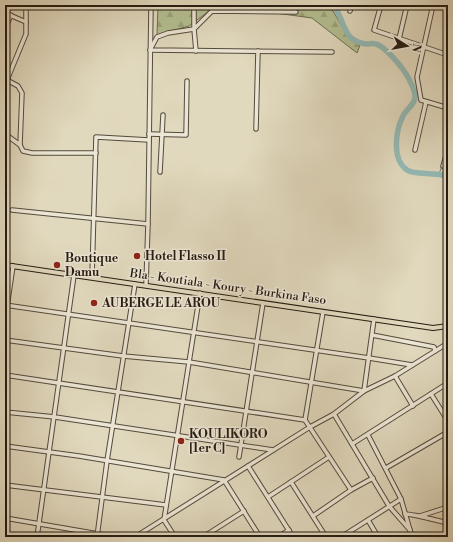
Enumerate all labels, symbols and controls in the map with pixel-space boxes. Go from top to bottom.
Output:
north arrow [387,26,427,66]
text: N [408,42,424,54]
place label: Hotel Flasso II [145,249,226,264]
place label: Boutique Damu [65,251,119,280]
marker: Hotel Flasso II [132,251,142,261]
marker: Boutique Damu [52,260,62,270]
street label: Bla - Koutiala - Koury - Burkina Faso [128,266,328,308]
place label: AUBERGE LE AROU [101,296,221,311]
marker: AUBERGE LE AROU [89,298,99,308]
place label: KOULIKORO [1er C] [189,427,268,456]
marker: KOULIKORO [1er C] [176,436,186,446]

